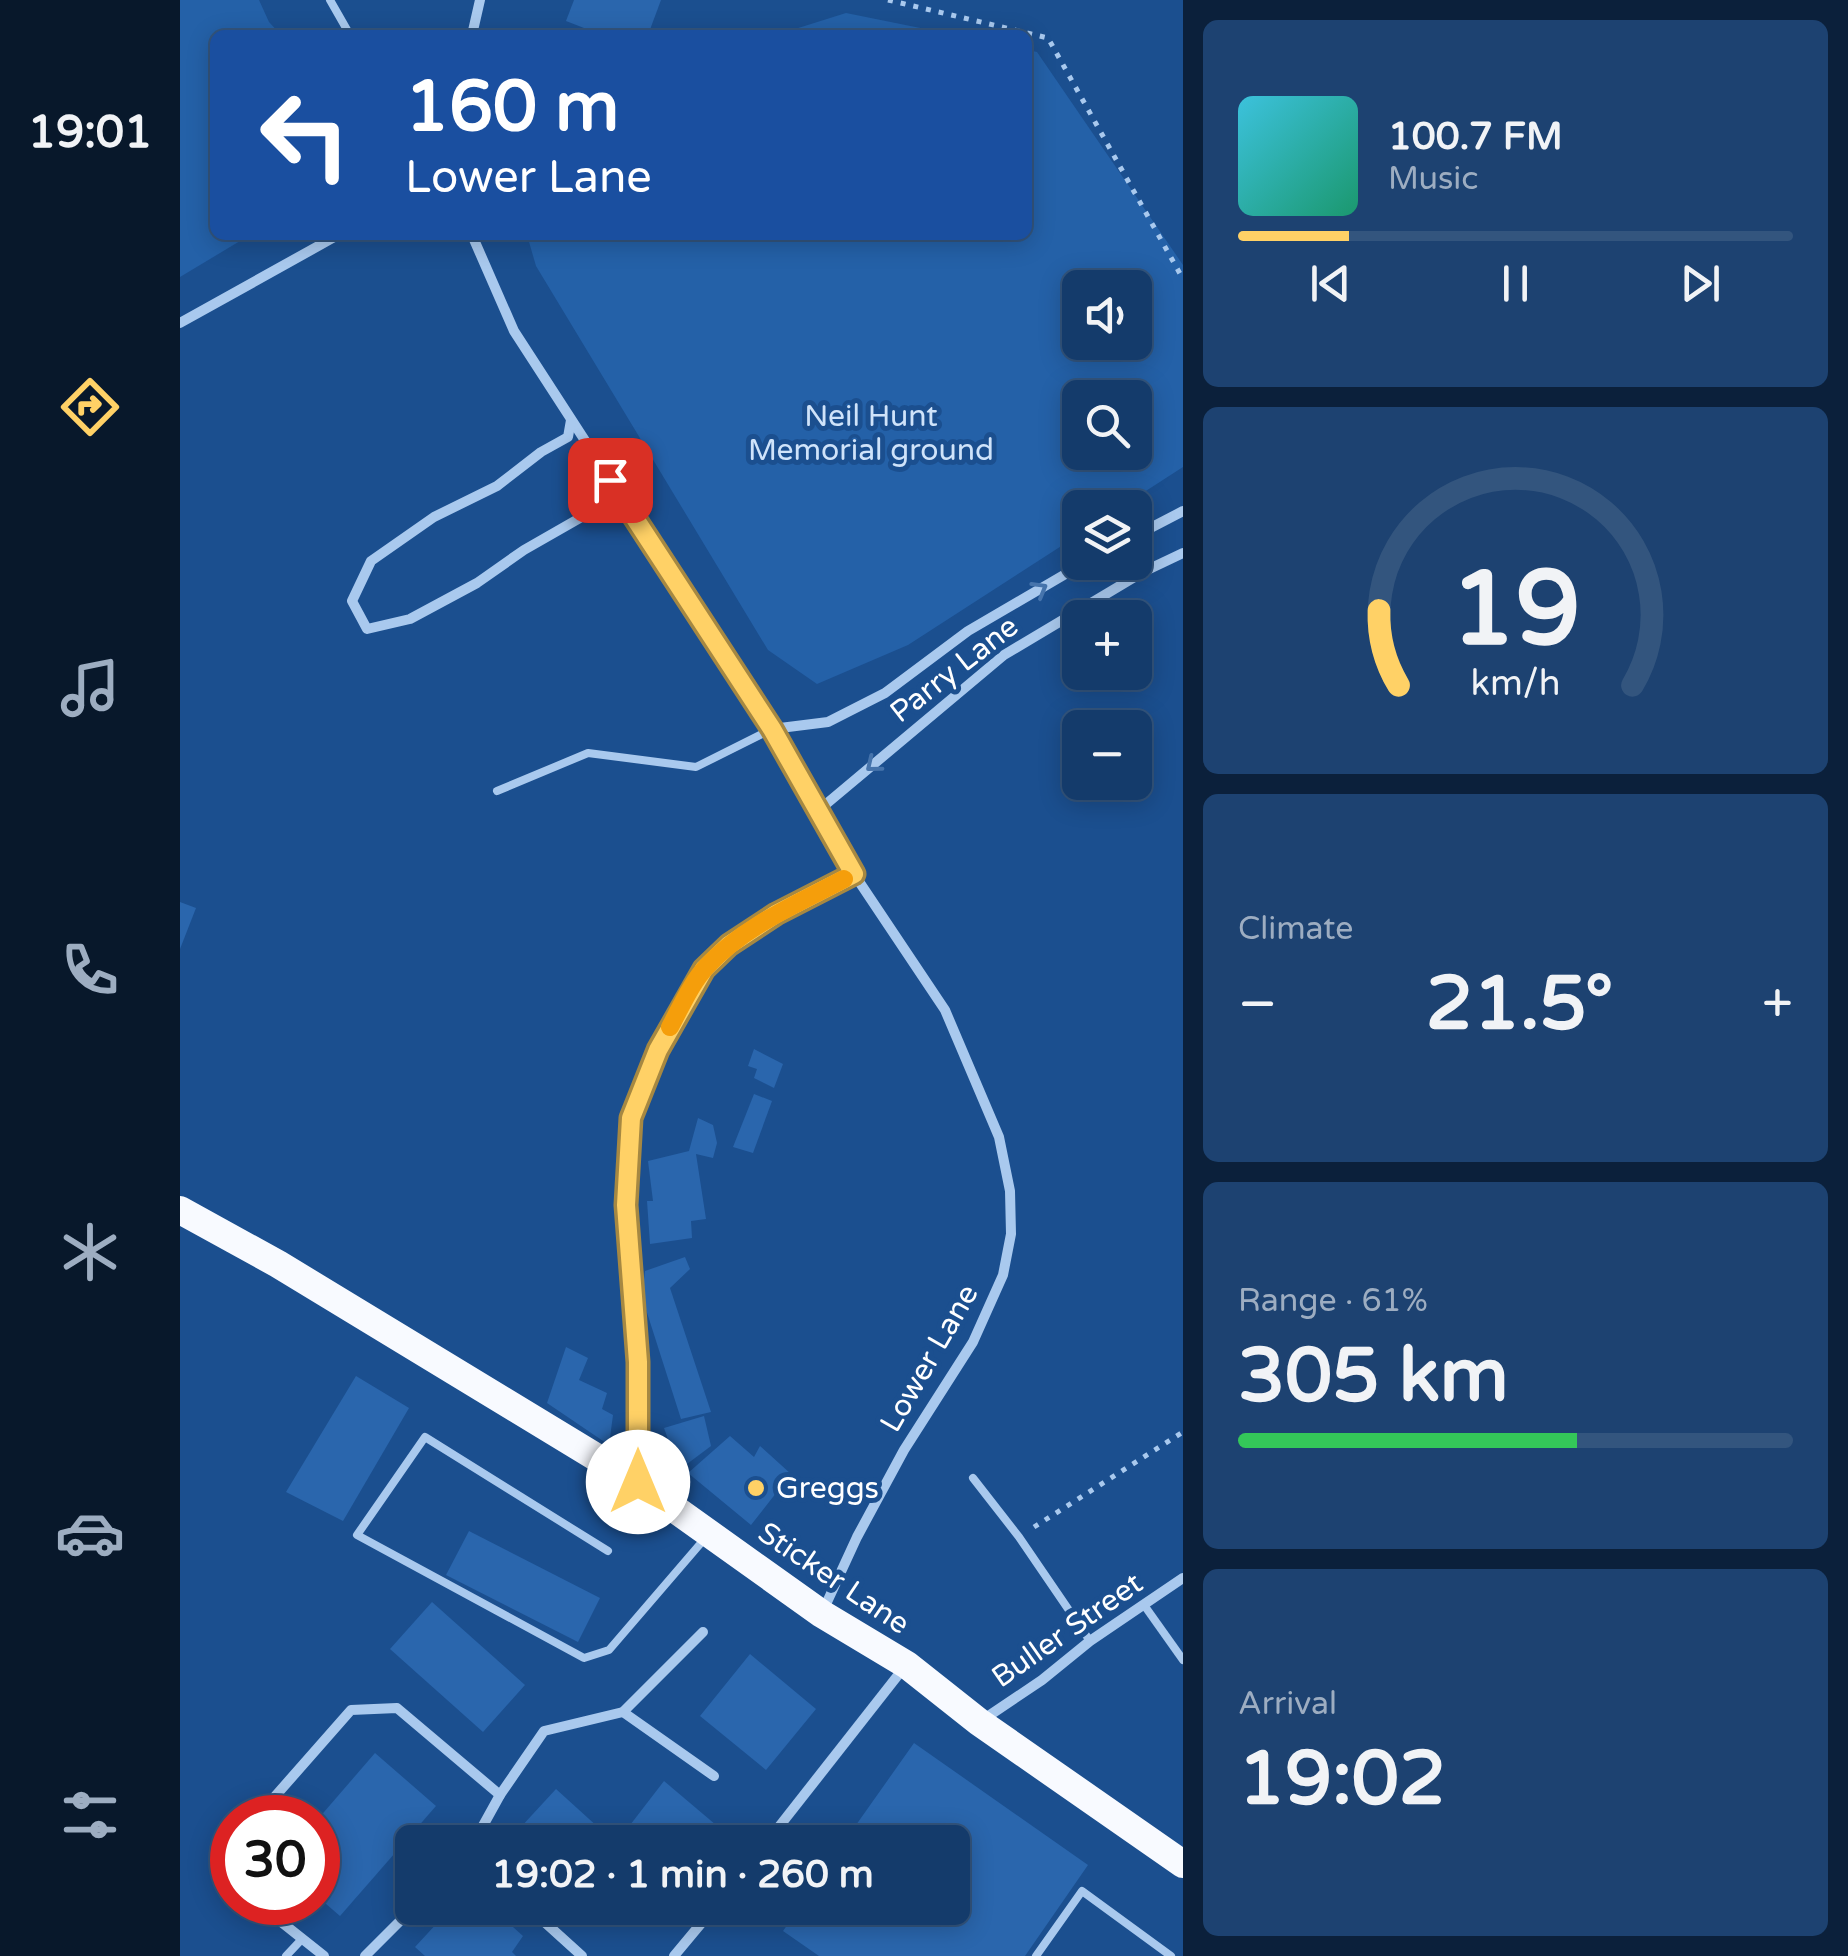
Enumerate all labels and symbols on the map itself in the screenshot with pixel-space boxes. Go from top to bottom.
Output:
park label: Neil Hunt Memorial ground [748,398,994,469]
pin [568,438,653,523]
one-way arrow [1029,581,1047,601]
street label: Parry Lane [883,608,1026,731]
one-way arrow [867,753,885,771]
street label: Lower Lane [872,1278,987,1439]
position arrow [586,1430,690,1534]
place label: Greggs [776,1470,879,1507]
marker: Greggs [745,1477,767,1499]
street label: Sticker Lane [751,1514,916,1643]
street label: Buller Street [985,1565,1150,1696]
speed limit sign: 30 [210,1795,340,1925]

